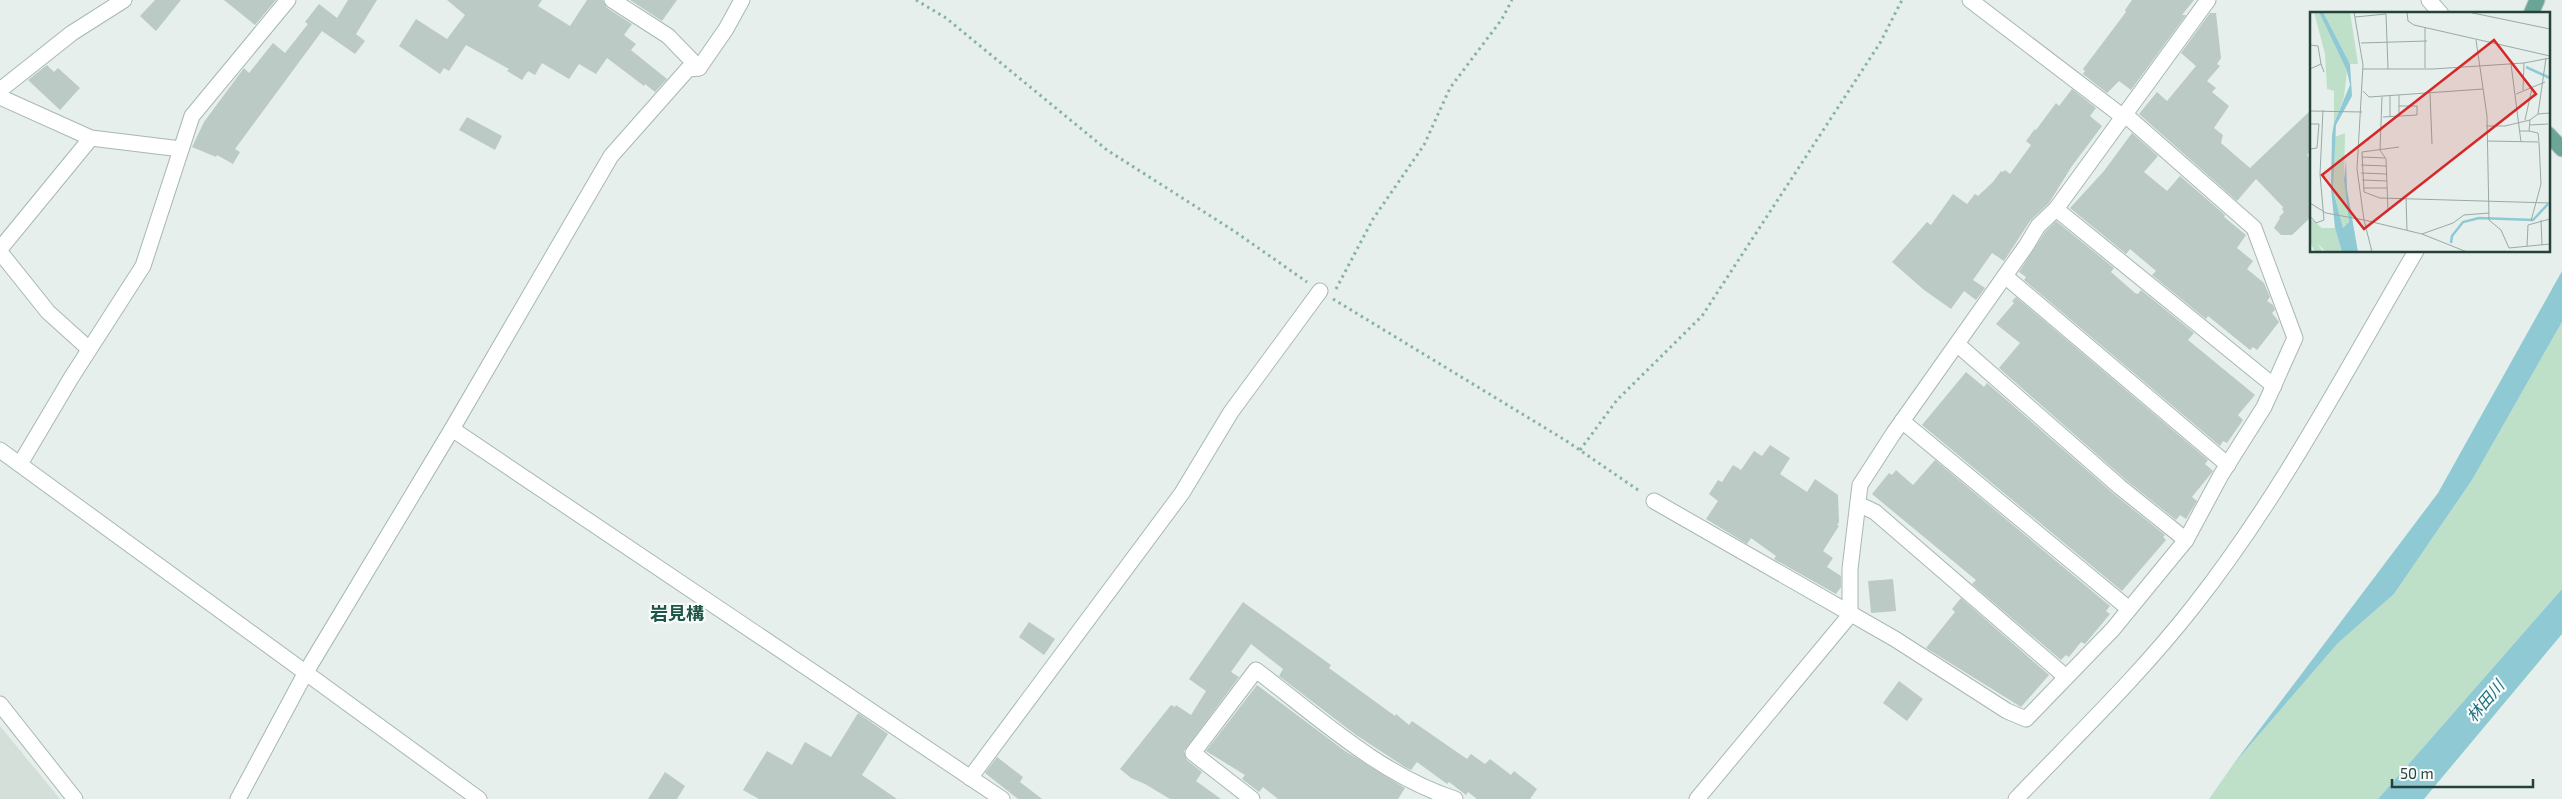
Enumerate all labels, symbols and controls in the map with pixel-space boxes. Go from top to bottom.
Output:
inset map [2310,12,2550,252]
district label: 岩見構 [650,602,704,624]
water label: 林田川 [2462,675,2509,725]
scale bar [2392,756,2533,788]
text: 50 m [2400,764,2434,782]

